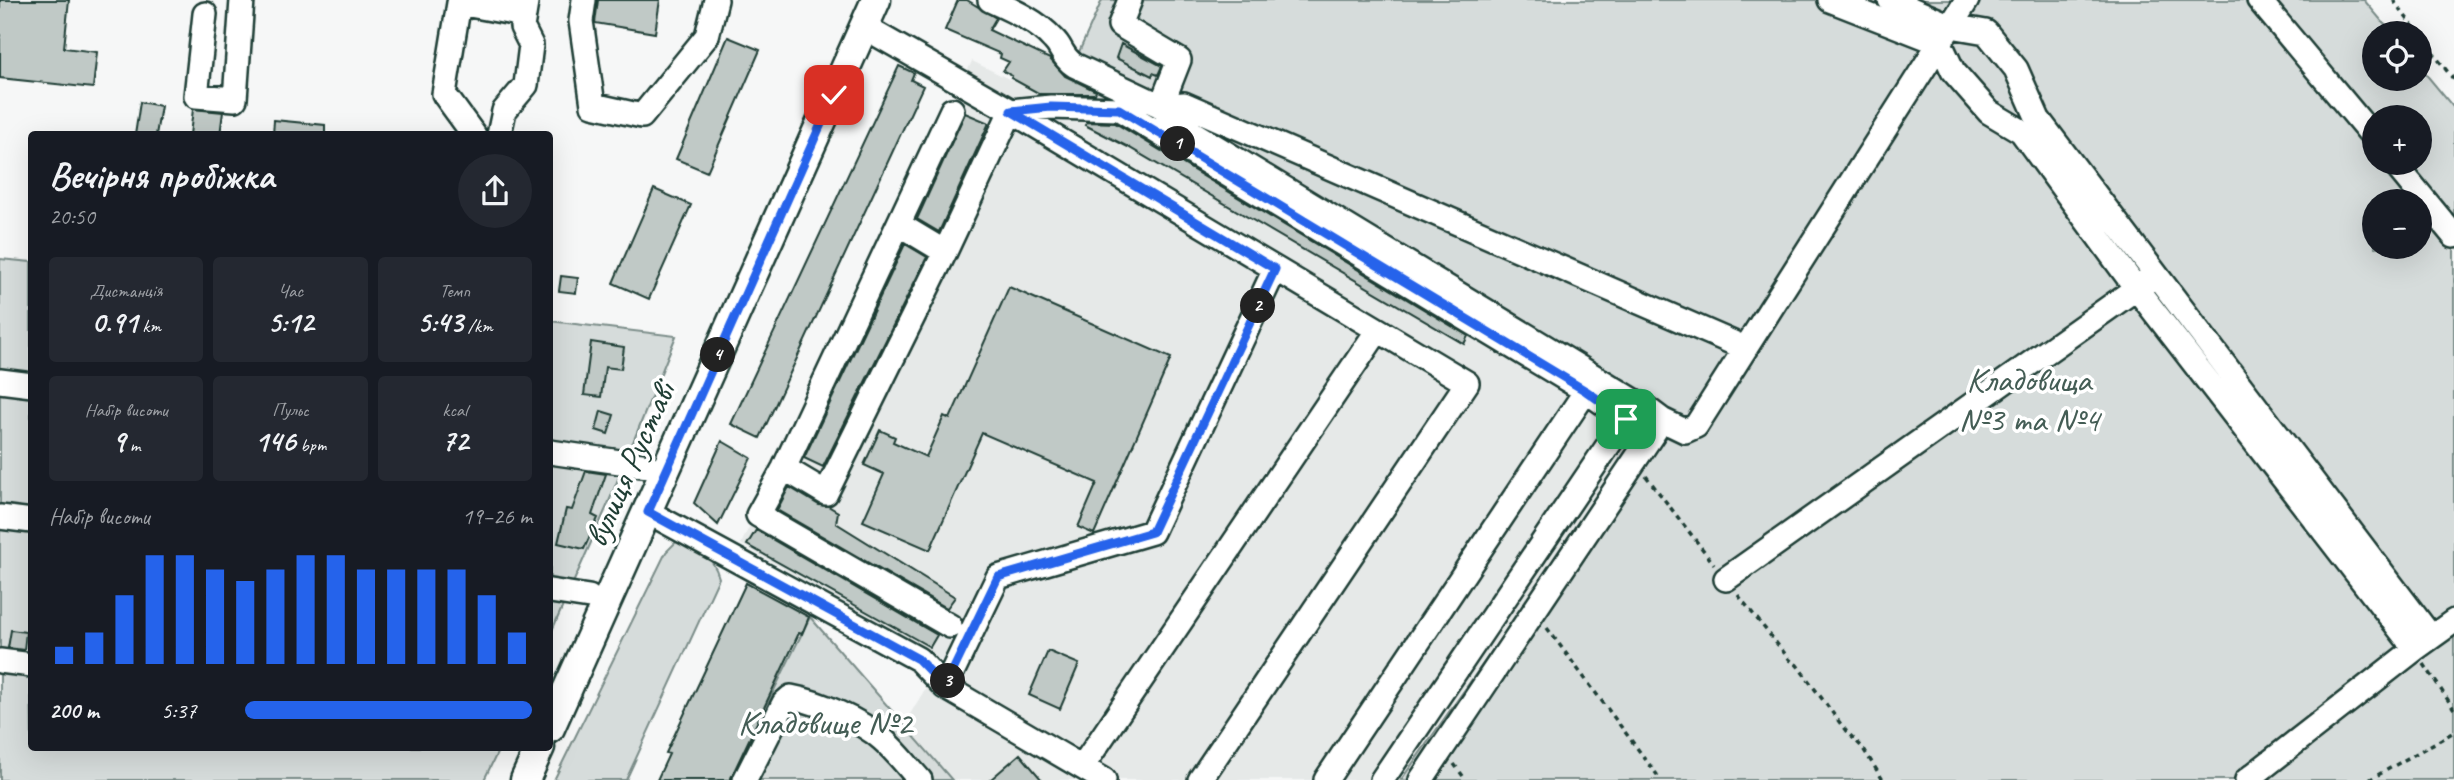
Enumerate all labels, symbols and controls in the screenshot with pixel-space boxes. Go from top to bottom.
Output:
map controls [2362,21,2432,259]
button: locate [2362,21,2432,91]
pin [804,65,864,125]
icon: check [815,76,853,114]
button: + [2362,105,2432,175]
pin: 1 [1160,127,1196,162]
text: 1 [1173,131,1182,155]
text: Вечірня пробіжка [49,152,274,199]
button: share [458,154,532,228]
button: − [2362,189,2432,259]
text: 20:50 [49,202,95,231]
text: Дистанція [90,279,162,303]
text: Час [278,279,303,303]
text: Темп [440,279,470,303]
pin: 2 [1240,288,1276,324]
text: 2 [1253,293,1262,317]
text: 0.91 [92,303,138,341]
text: 5:12 [268,303,313,341]
text: 5:43 [417,303,463,341]
text: km [138,314,161,338]
text: /km [463,314,493,338]
pin: 4 [700,338,736,372]
text: 4 [713,342,722,366]
park label: Кладовища №3 та №4 [1959,357,2102,442]
street label: вулиця Руставі [573,371,688,554]
pin [1596,389,1656,449]
text: Набір висоти [85,398,168,422]
text: Пульс [272,398,309,422]
text: kcal [442,398,467,422]
icon: arrive [1607,400,1645,438]
text: 9 [112,422,125,460]
text: 146 [255,422,296,460]
text: 72 [441,422,468,460]
text: m [125,433,140,457]
text: bpm [296,433,326,457]
text: Набір висоти [49,502,149,531]
text: 19–26 m [462,502,532,531]
pin: 3 [930,664,965,698]
text: 3 [943,668,952,692]
text: 200 m [49,696,99,725]
text: 5:37 [161,696,197,725]
park label: Кладовище №2 [738,700,915,745]

